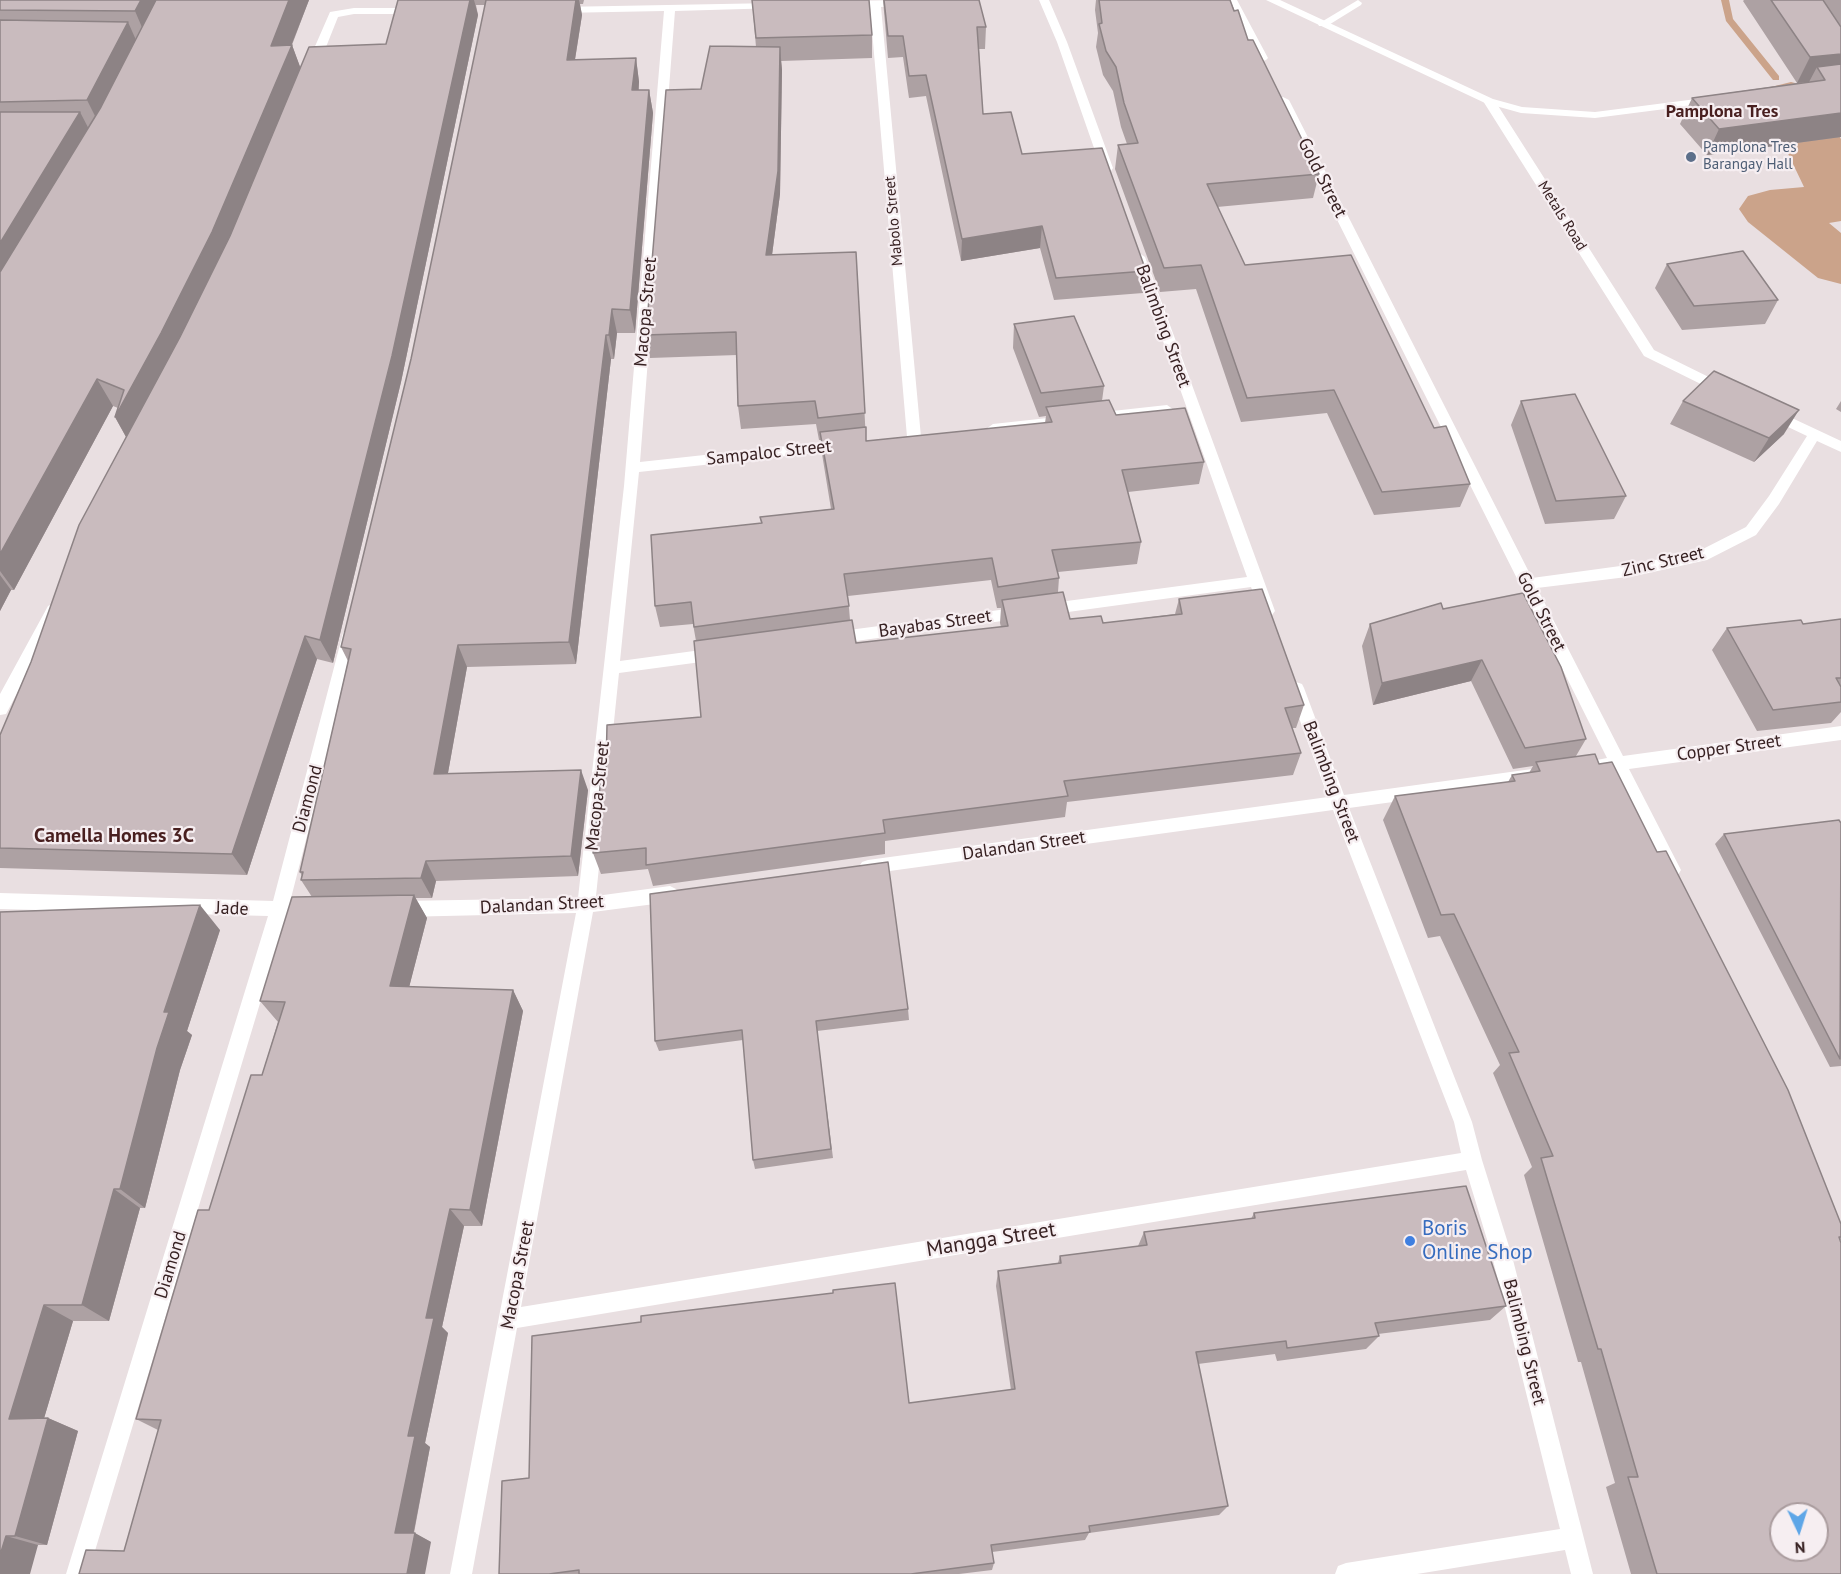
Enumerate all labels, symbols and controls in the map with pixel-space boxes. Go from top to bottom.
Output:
district label: Pamplona Tres [1666,101,1778,123]
street label: Gold Street [1293,135,1351,221]
place label: Pamplona Tres Barangay Hall [1703,139,1796,174]
marker: Pamplona Tres Barangay Hall [1684,150,1698,164]
street label: Mabolo Street [881,175,907,267]
street label: Metals Road [1534,178,1590,254]
street label: Macopa Street [630,256,662,368]
street label: Balimbing Street [1131,262,1195,390]
street label: Sampaloc Street [705,436,833,470]
street label: Zinc Street [1620,542,1706,582]
street label: Gold Street [1512,569,1570,655]
street label: Bayabas Street [877,605,993,643]
street label: Balimbing Street [1298,718,1364,846]
street label: Copper Street [1676,730,1782,766]
street label: Macopa Street [582,740,614,852]
street label: Diamond [289,763,327,835]
district label: Camella Homes 3C [34,824,194,848]
street label: Dalandan Street [961,827,1087,865]
street label: Dalandan Street [480,891,604,919]
street label: Jade [215,898,249,920]
place label: Boris Online Shop [1422,1216,1533,1266]
street label: Mangga Street [924,1217,1058,1263]
street label: Macopa Street [497,1219,539,1331]
street label: Diamond [151,1229,191,1301]
marker: Boris Online Shop [1403,1234,1417,1248]
street label: Balimbing Street [1498,1277,1550,1407]
north arrow [1769,1502,1829,1562]
text: N [1794,1538,1806,1558]

